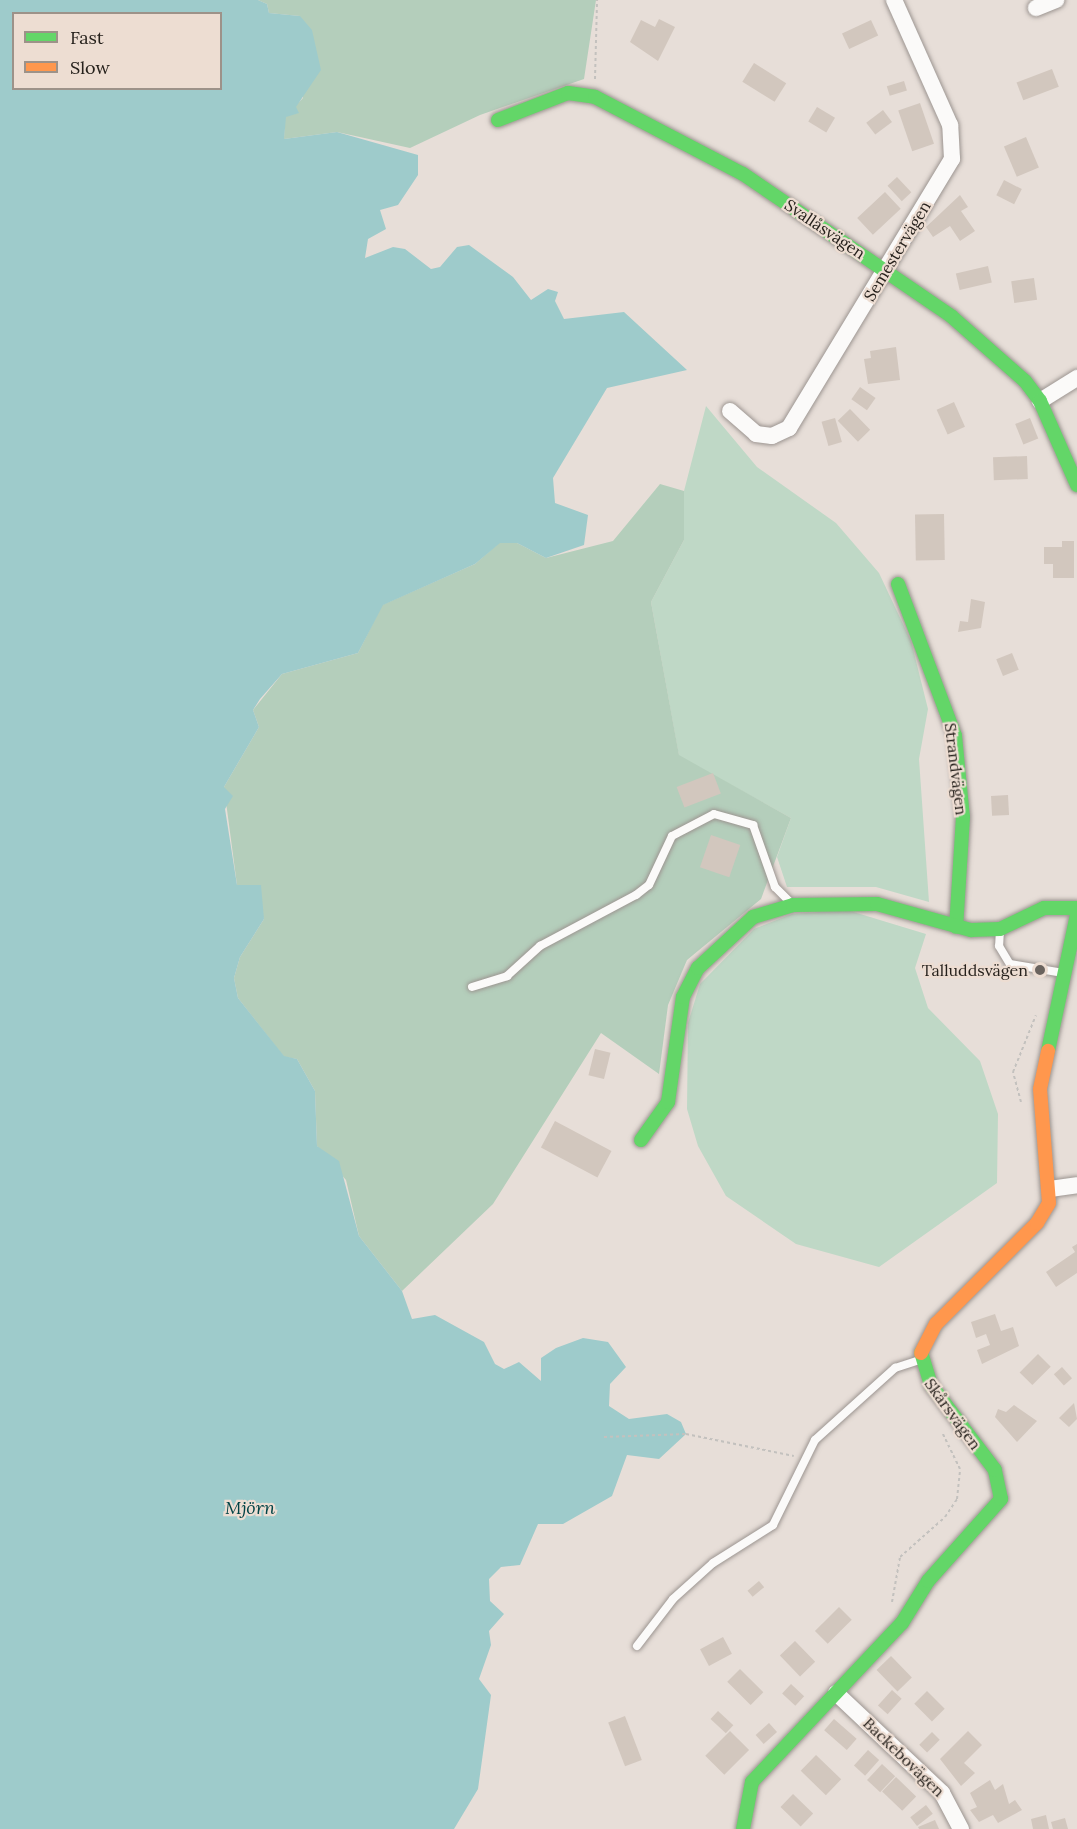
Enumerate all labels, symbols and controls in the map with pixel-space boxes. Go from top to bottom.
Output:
legend [12,12,222,90]
text: Fast [70,26,104,49]
text: Slow [70,56,110,79]
street label: Svallåsvägen [781,195,869,263]
street label: Semestervägen [860,197,934,305]
street label: Strandvägen [941,722,971,816]
place label: Talluddsvägen [922,960,1028,980]
marker: Talluddsvägen [1033,963,1047,977]
street label: Skårsvägen [921,1375,985,1453]
water label: Mjörn [225,1497,275,1519]
street label: Backebovägen [859,1713,949,1801]

